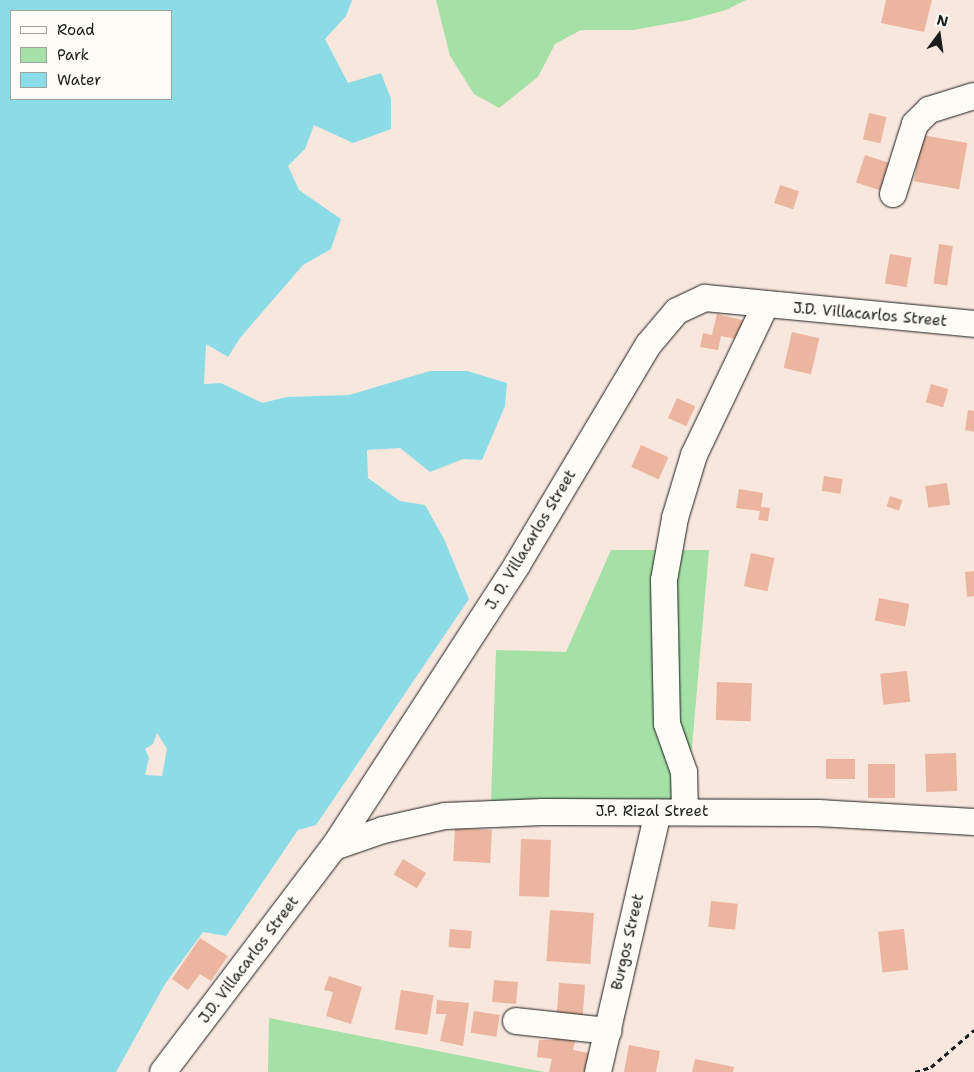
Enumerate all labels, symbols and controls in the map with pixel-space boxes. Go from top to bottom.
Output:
legend [10,10,172,100]
north arrow [914,10,964,60]
text: N [935,10,950,31]
text: Road [57,20,95,40]
text: Park [57,45,89,65]
text: Water [57,70,101,90]
street label: J.D. Villacarlos Street [792,299,948,331]
street label: J. D. Villacarlos Street [482,467,580,613]
street label: J.P. Rizal Street [595,803,709,821]
street label: Burgos Street [608,892,648,992]
street label: J.D. Villacarlos Street [195,893,303,1027]

